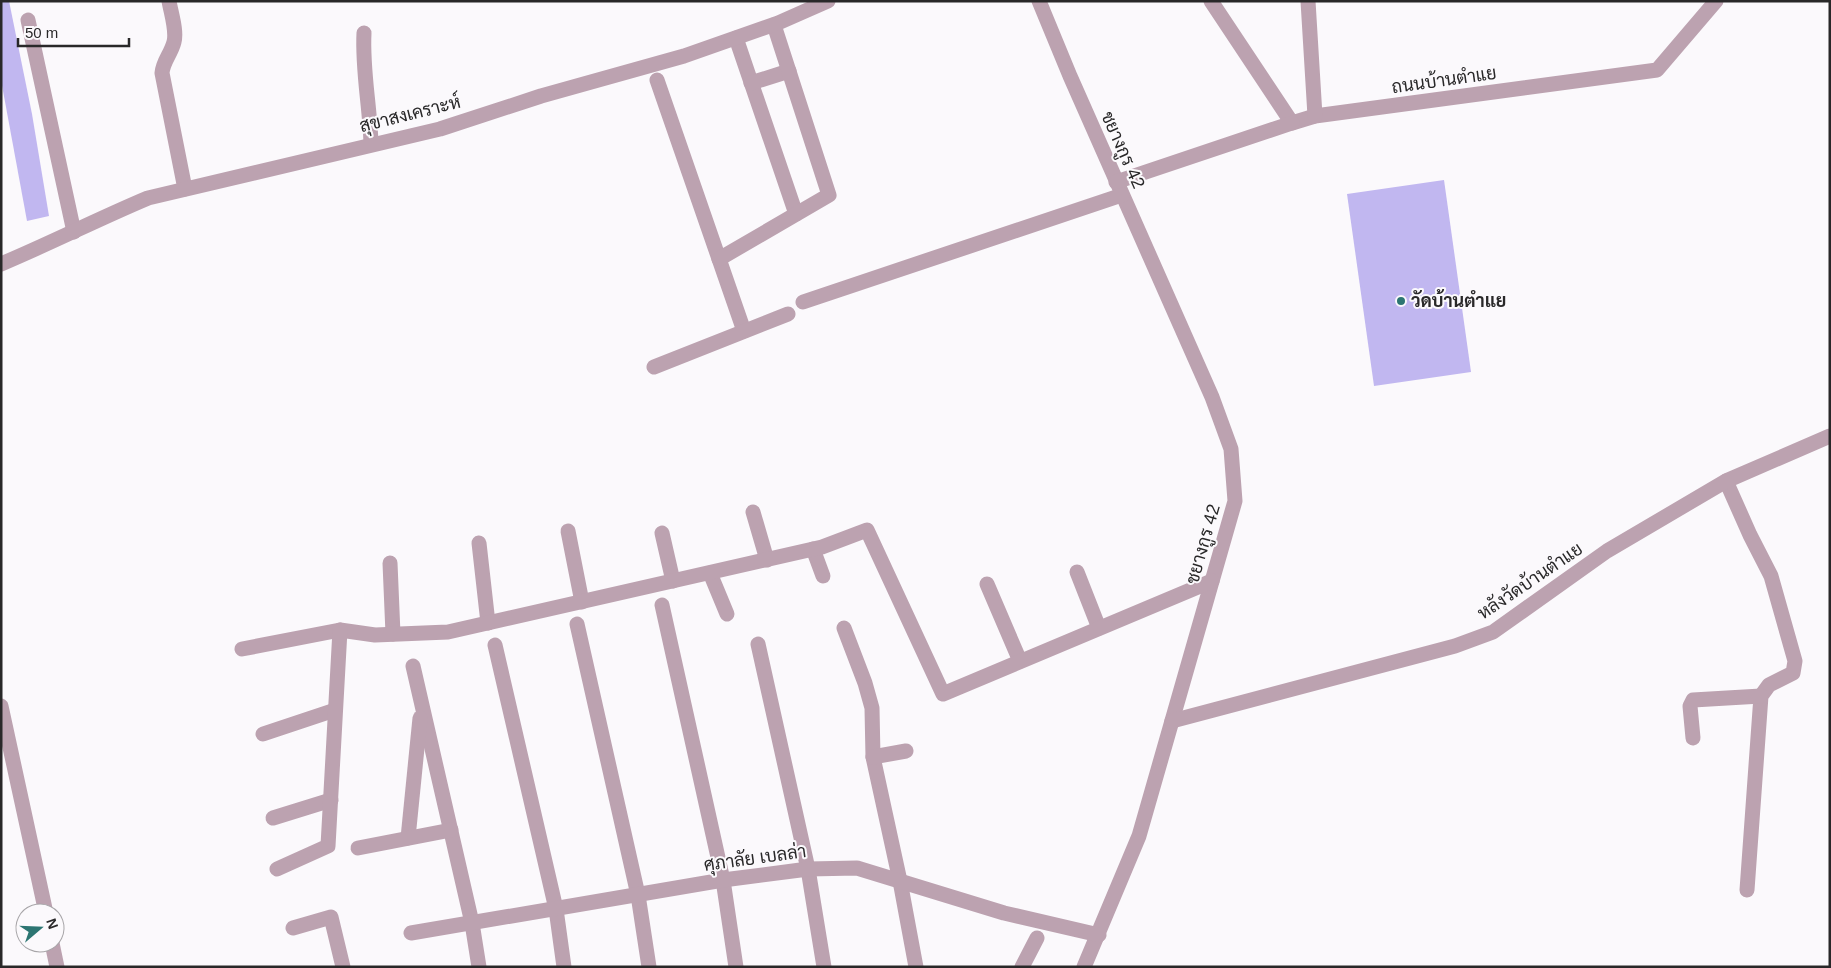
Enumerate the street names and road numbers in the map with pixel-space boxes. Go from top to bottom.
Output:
street label: ถนนบ้านตำแย [1390,61,1498,97]
street label: สุขาสงเคราะห์ [357,89,463,138]
street label: ชยางกูร 42 [1094,108,1149,193]
street label: ชยางกูร 42 [1182,502,1227,587]
street label: หลังวัดบ้านตำแย [1473,537,1586,623]
street label: ศุภาลัย เบลล่า [702,839,808,877]

